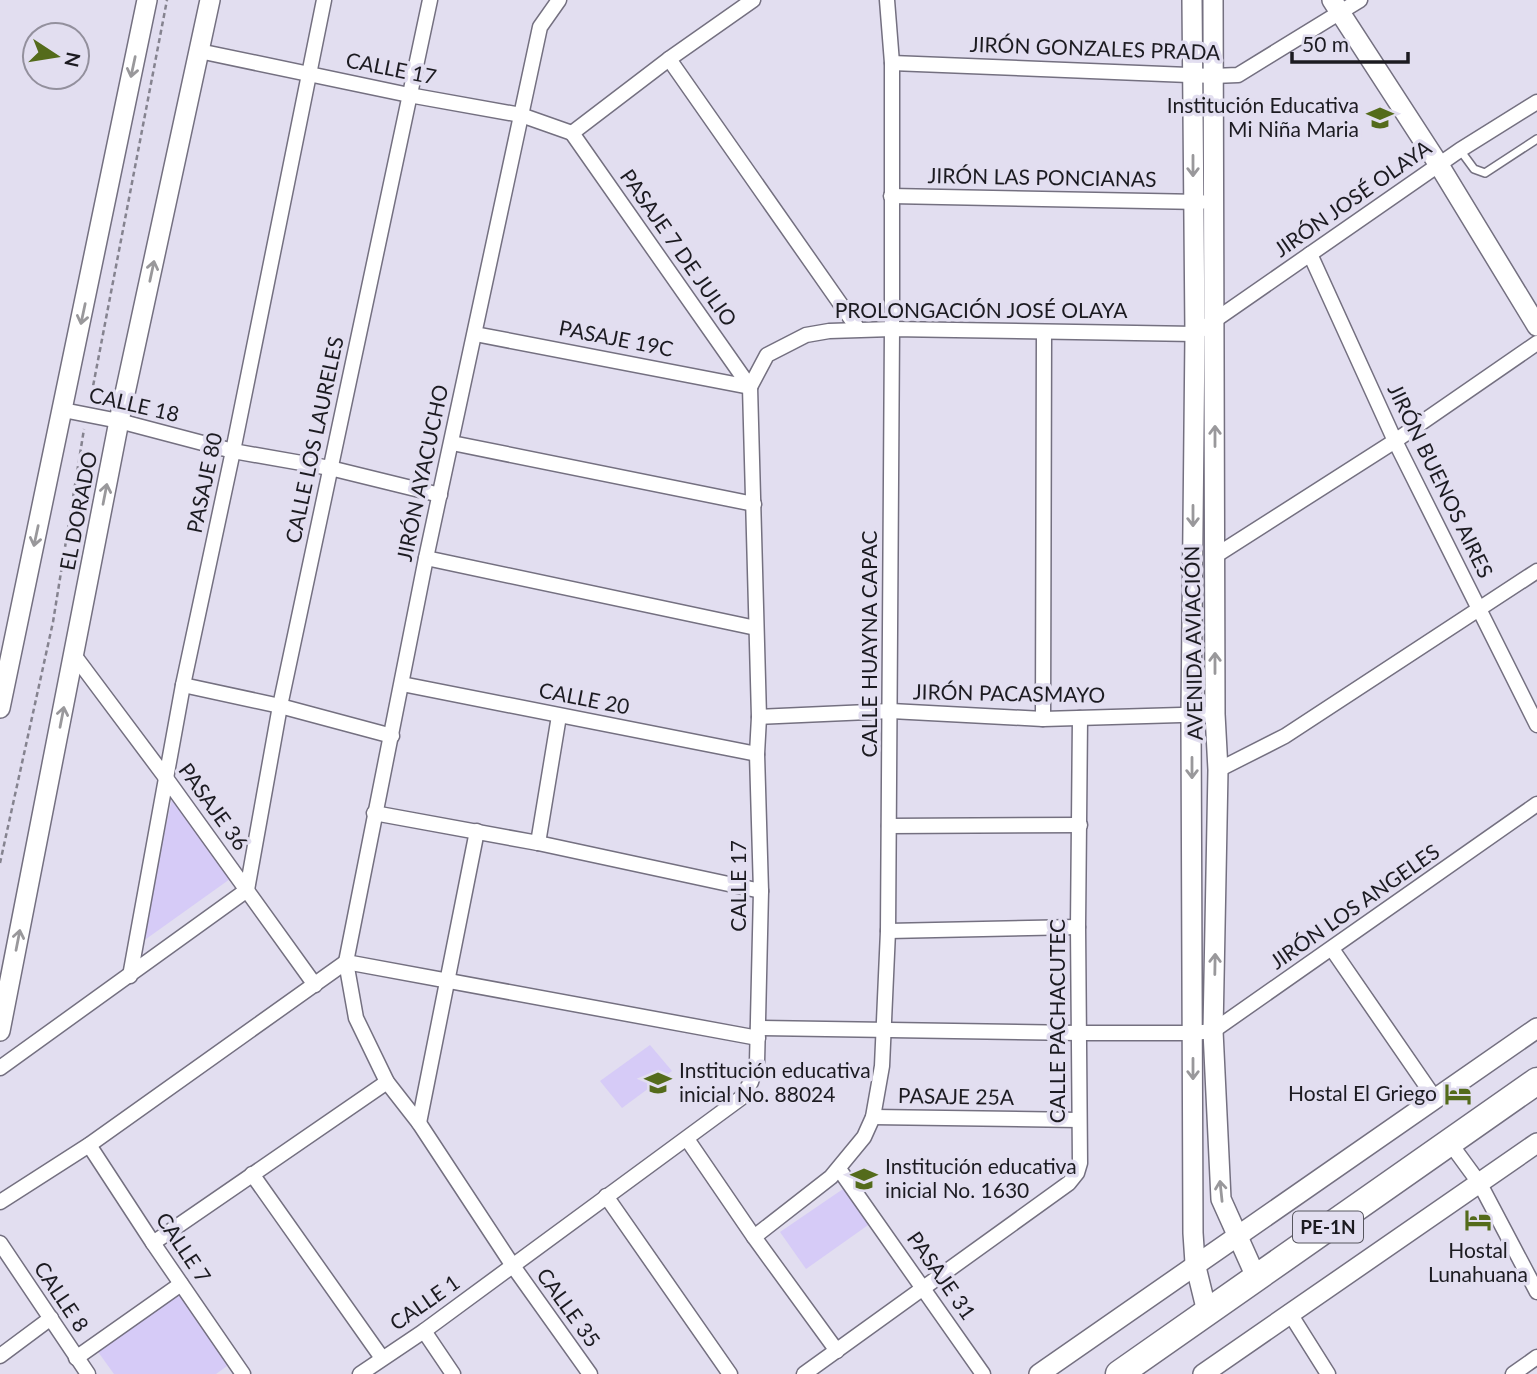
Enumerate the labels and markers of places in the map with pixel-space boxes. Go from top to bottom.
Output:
place label: Institución Educativa Mi Niña Maria [1167,92,1359,141]
school or university icon: Institución Educativa Mi Niña Maria [1365,103,1395,133]
place label: Institución educativa inicial No. 88024 [679,1057,871,1106]
school or university icon: Institución educativa inicial No. 88024 [643,1068,673,1098]
hotel icon: Hostal El Griego [1443,1079,1473,1109]
place label: Hostal El Griego [1288,1080,1437,1105]
place label: Institución educativa inicial No. 1630 [885,1153,1077,1202]
school or university icon: Institución educativa inicial No. 1630 [849,1164,879,1194]
hotel icon: Hostal Lunahuana [1463,1205,1493,1235]
place label: Hostal Lunahuana [1428,1237,1528,1286]

